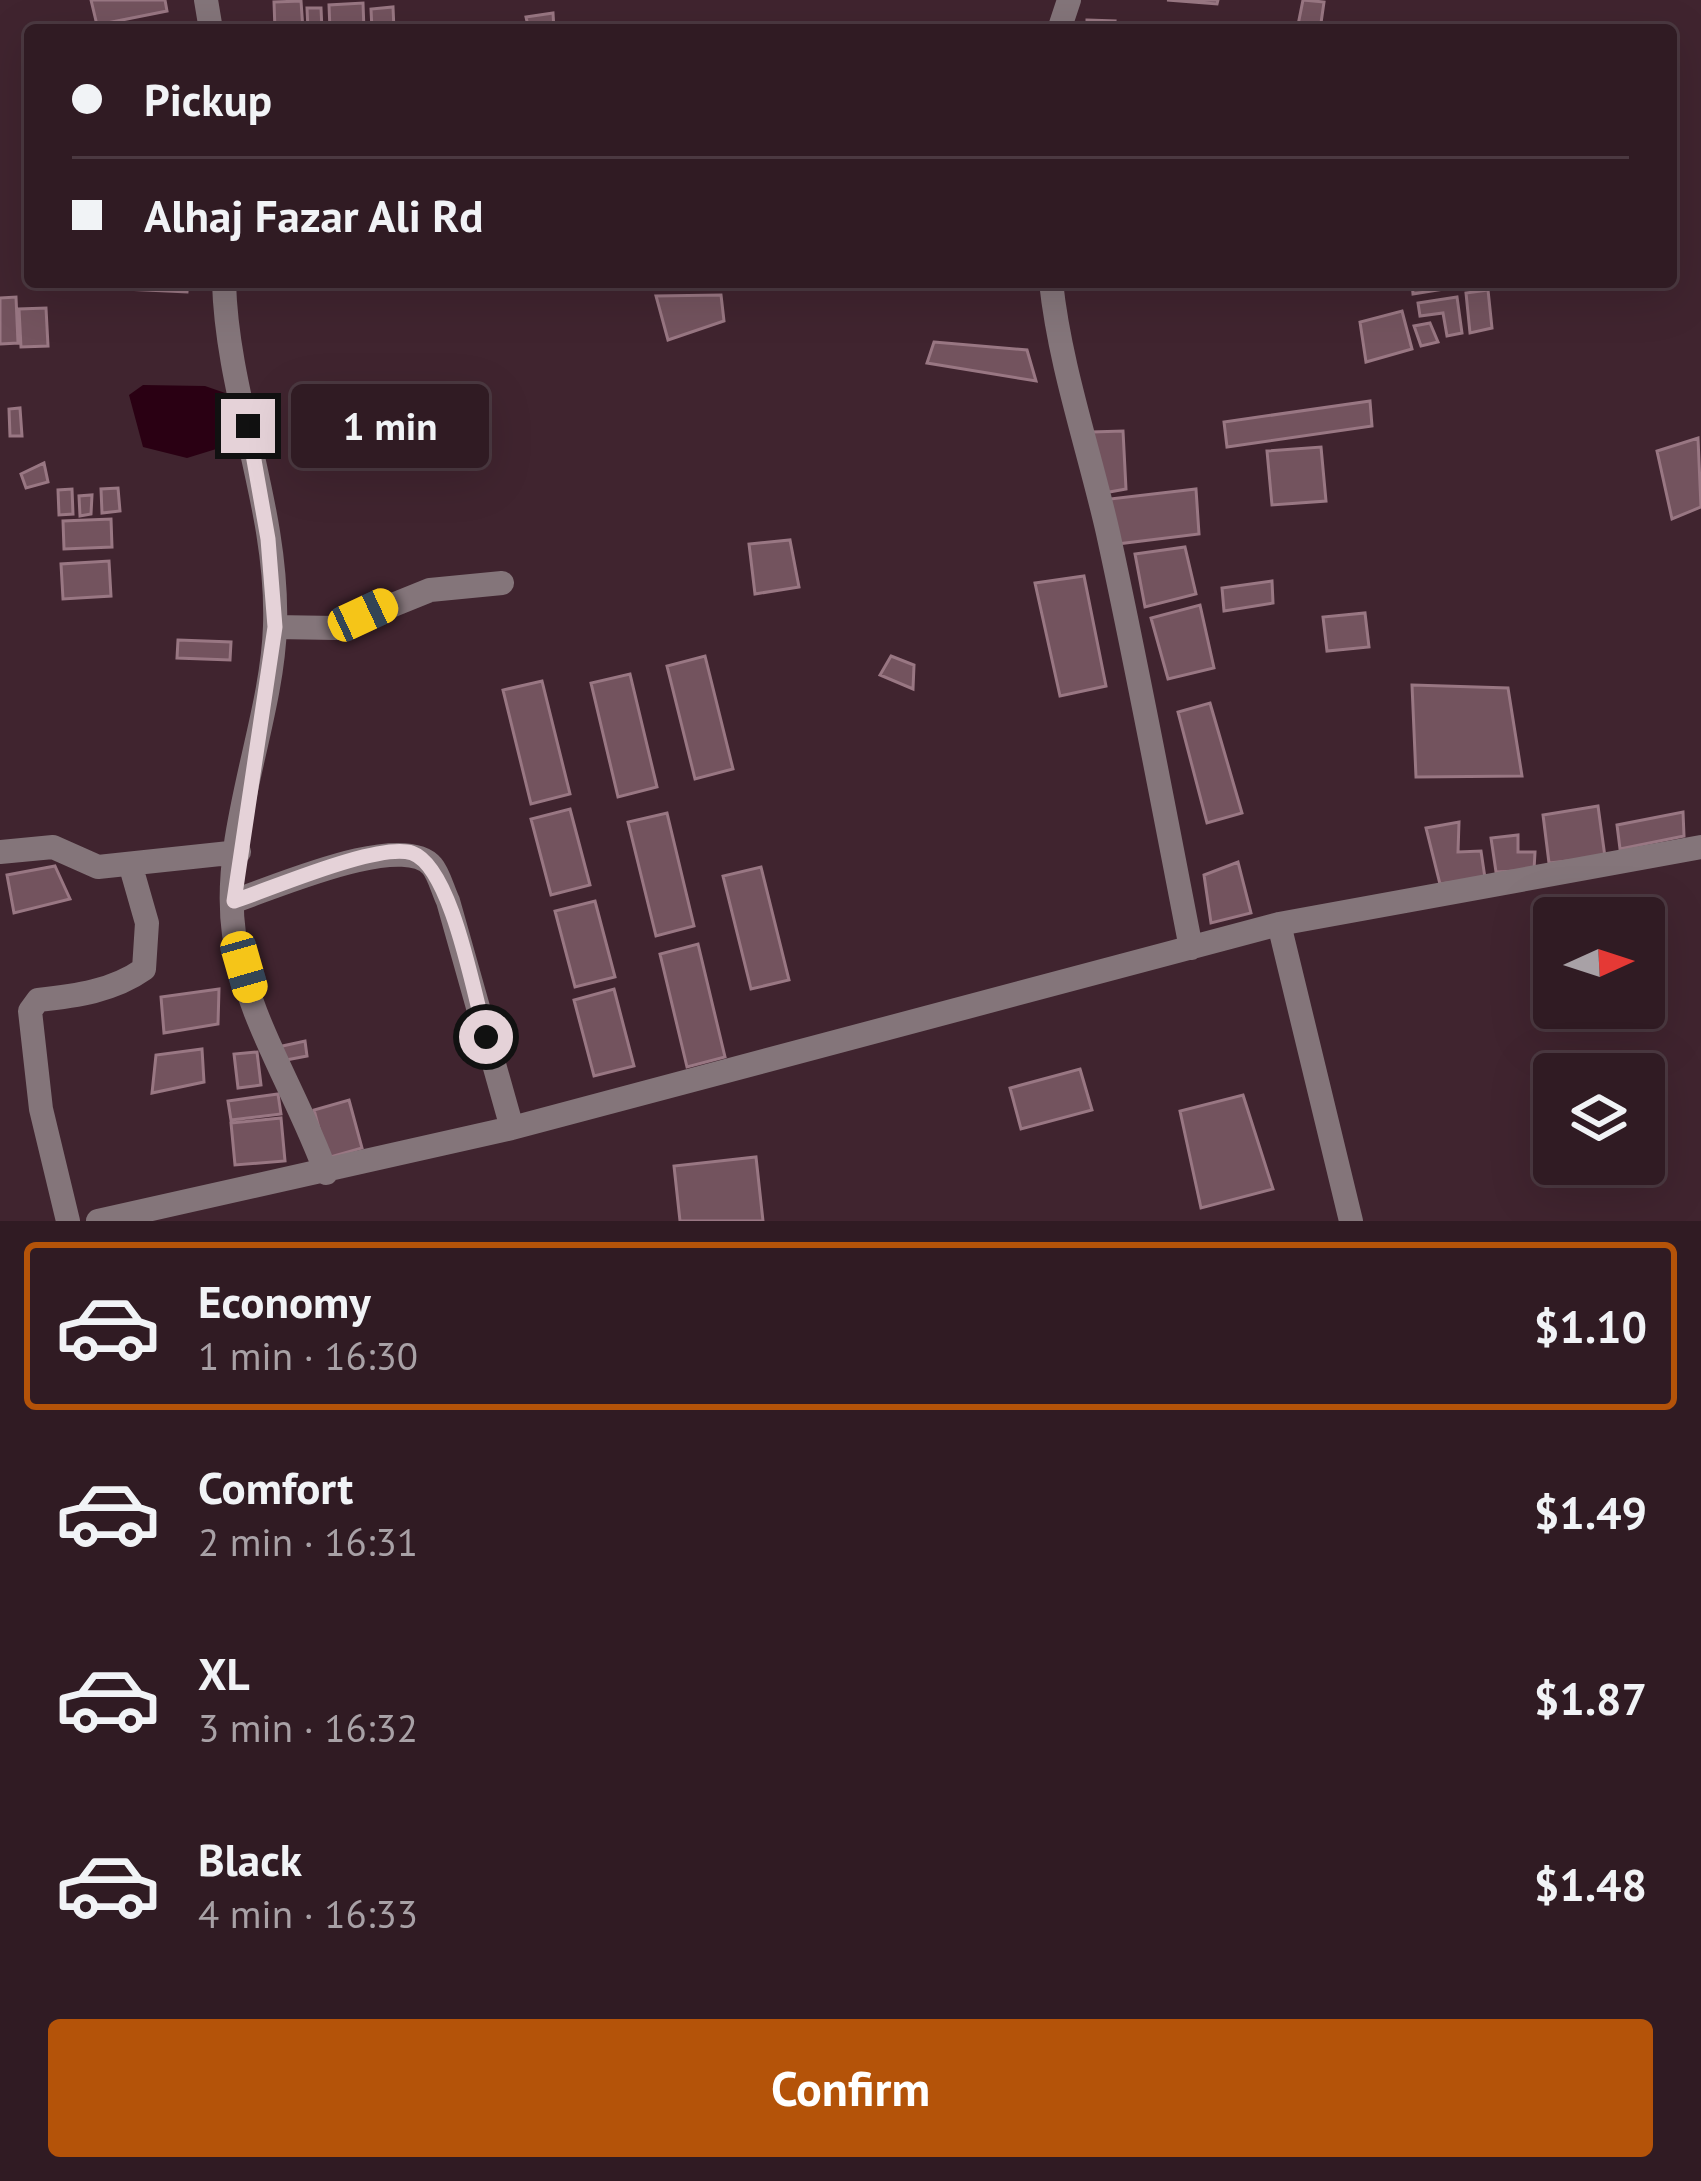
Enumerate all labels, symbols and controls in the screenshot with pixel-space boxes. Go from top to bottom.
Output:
text: Pickup [144,70,272,128]
text: Alhaj Fazar Ali Rd [144,186,484,244]
callout: 1 min [290,384,488,468]
route end [221,399,275,453]
text: 1 min [342,400,438,451]
car [323,583,403,647]
north arrow [1533,897,1665,1029]
map controls [1533,897,1665,1185]
car [217,927,271,1007]
route start [459,1010,513,1064]
button: layers [1533,1053,1665,1185]
icon: car [54,1272,162,1380]
text: Economy [198,1272,371,1330]
text: $1.10 [1534,1297,1647,1355]
text: 1 min · 16:30 [198,1330,418,1381]
icon: car [54,1458,162,1566]
text: Comfort [198,1458,353,1516]
text: $1.49 [1534,1483,1647,1541]
text: 2 min · 16:31 [198,1516,418,1567]
icon: car [54,1644,162,1752]
text: XL [198,1644,250,1702]
text: $1.87 [1534,1669,1647,1727]
text: 3 min · 16:32 [198,1702,418,1753]
icon: car [54,1830,162,1938]
text: Black [198,1830,302,1888]
text: $1.48 [1534,1855,1647,1913]
text: 4 min · 16:33 [198,1888,418,1939]
button: Confirm [48,2019,1653,2157]

